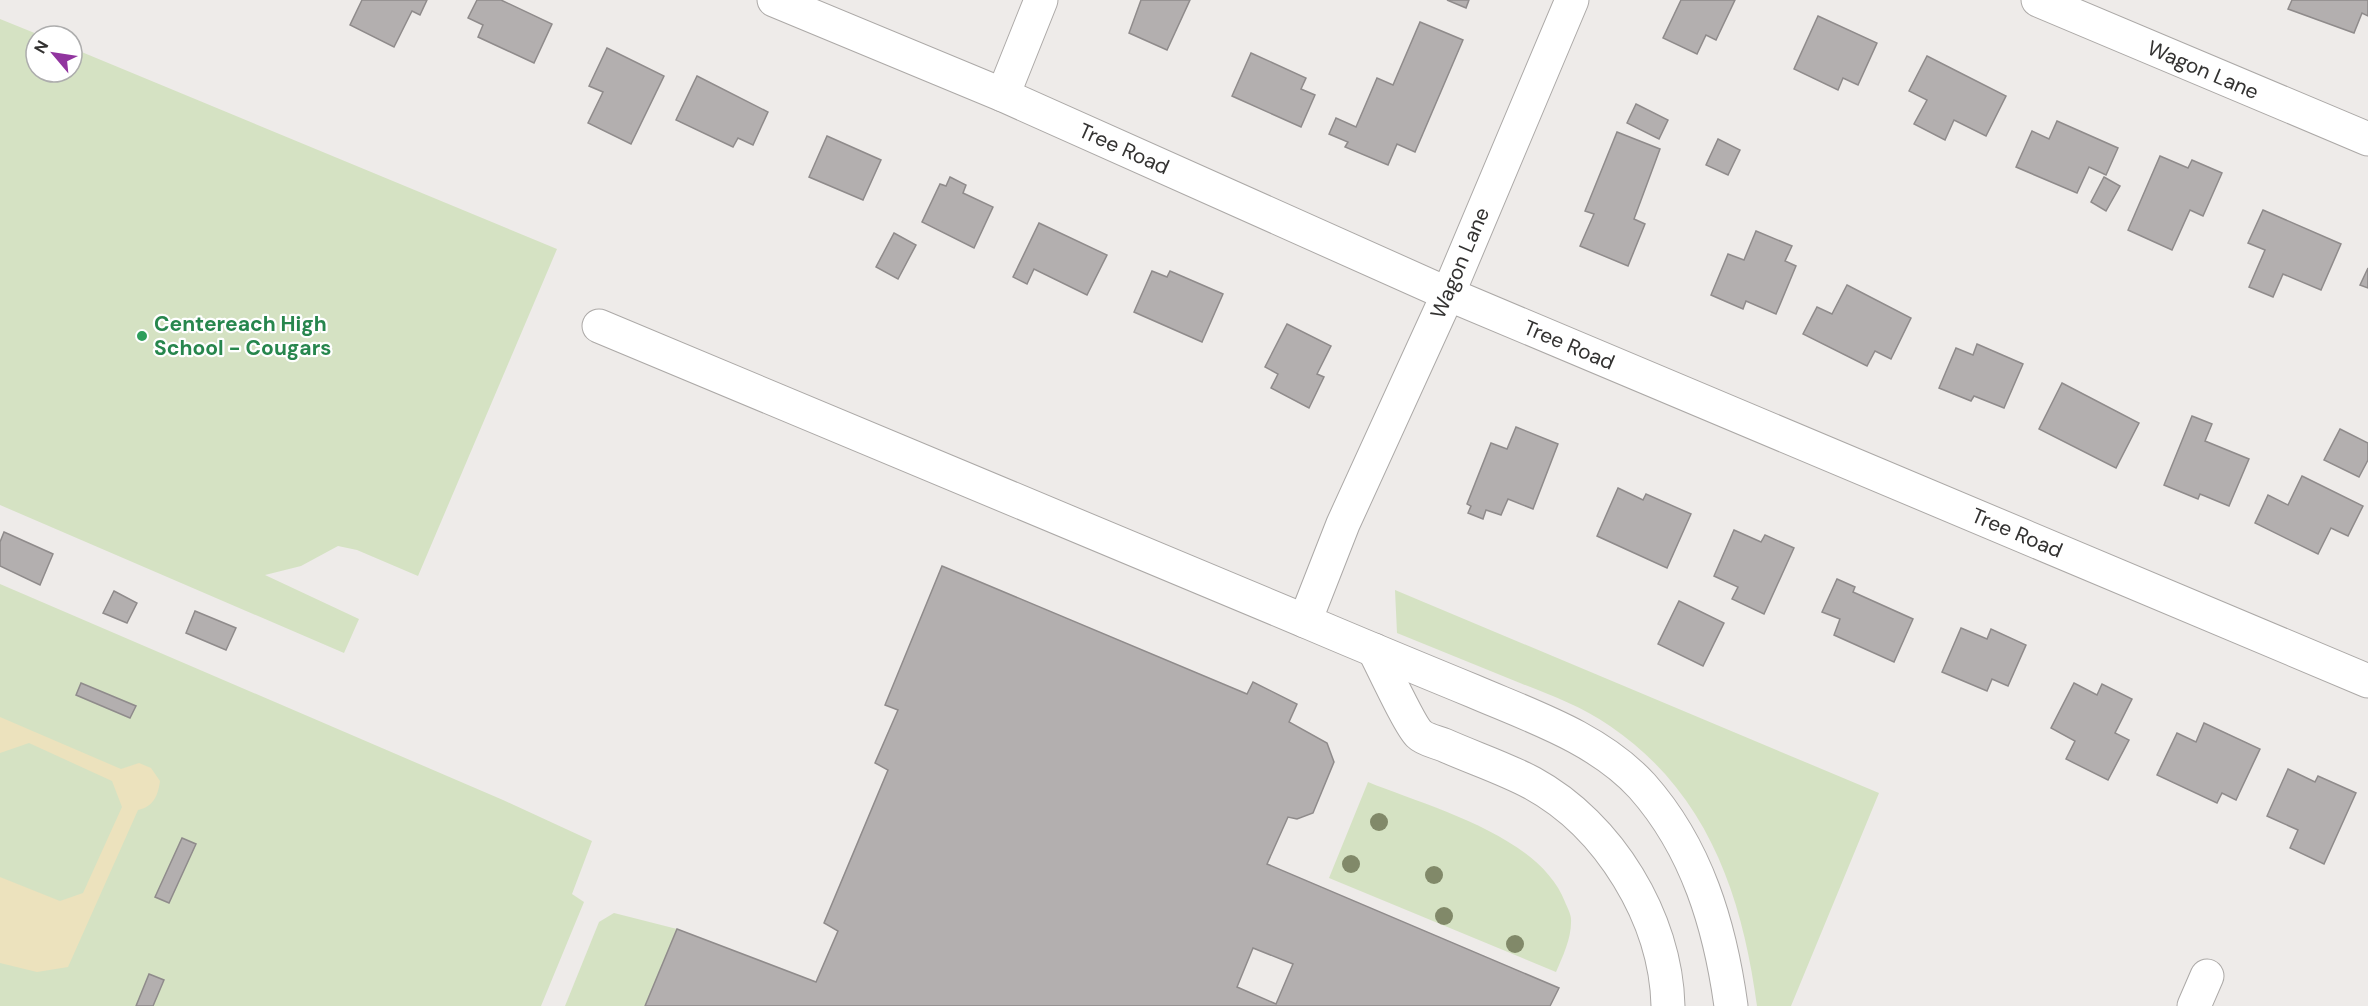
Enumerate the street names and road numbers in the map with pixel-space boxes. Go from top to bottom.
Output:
street label: Wagon Lane [2143,34,2263,106]
street label: Tree Road [1074,117,1174,181]
street label: Wagon Lane [1424,203,1496,323]
street label: Tree Road [1519,313,1619,377]
street label: Tree Road [1967,501,2067,565]

